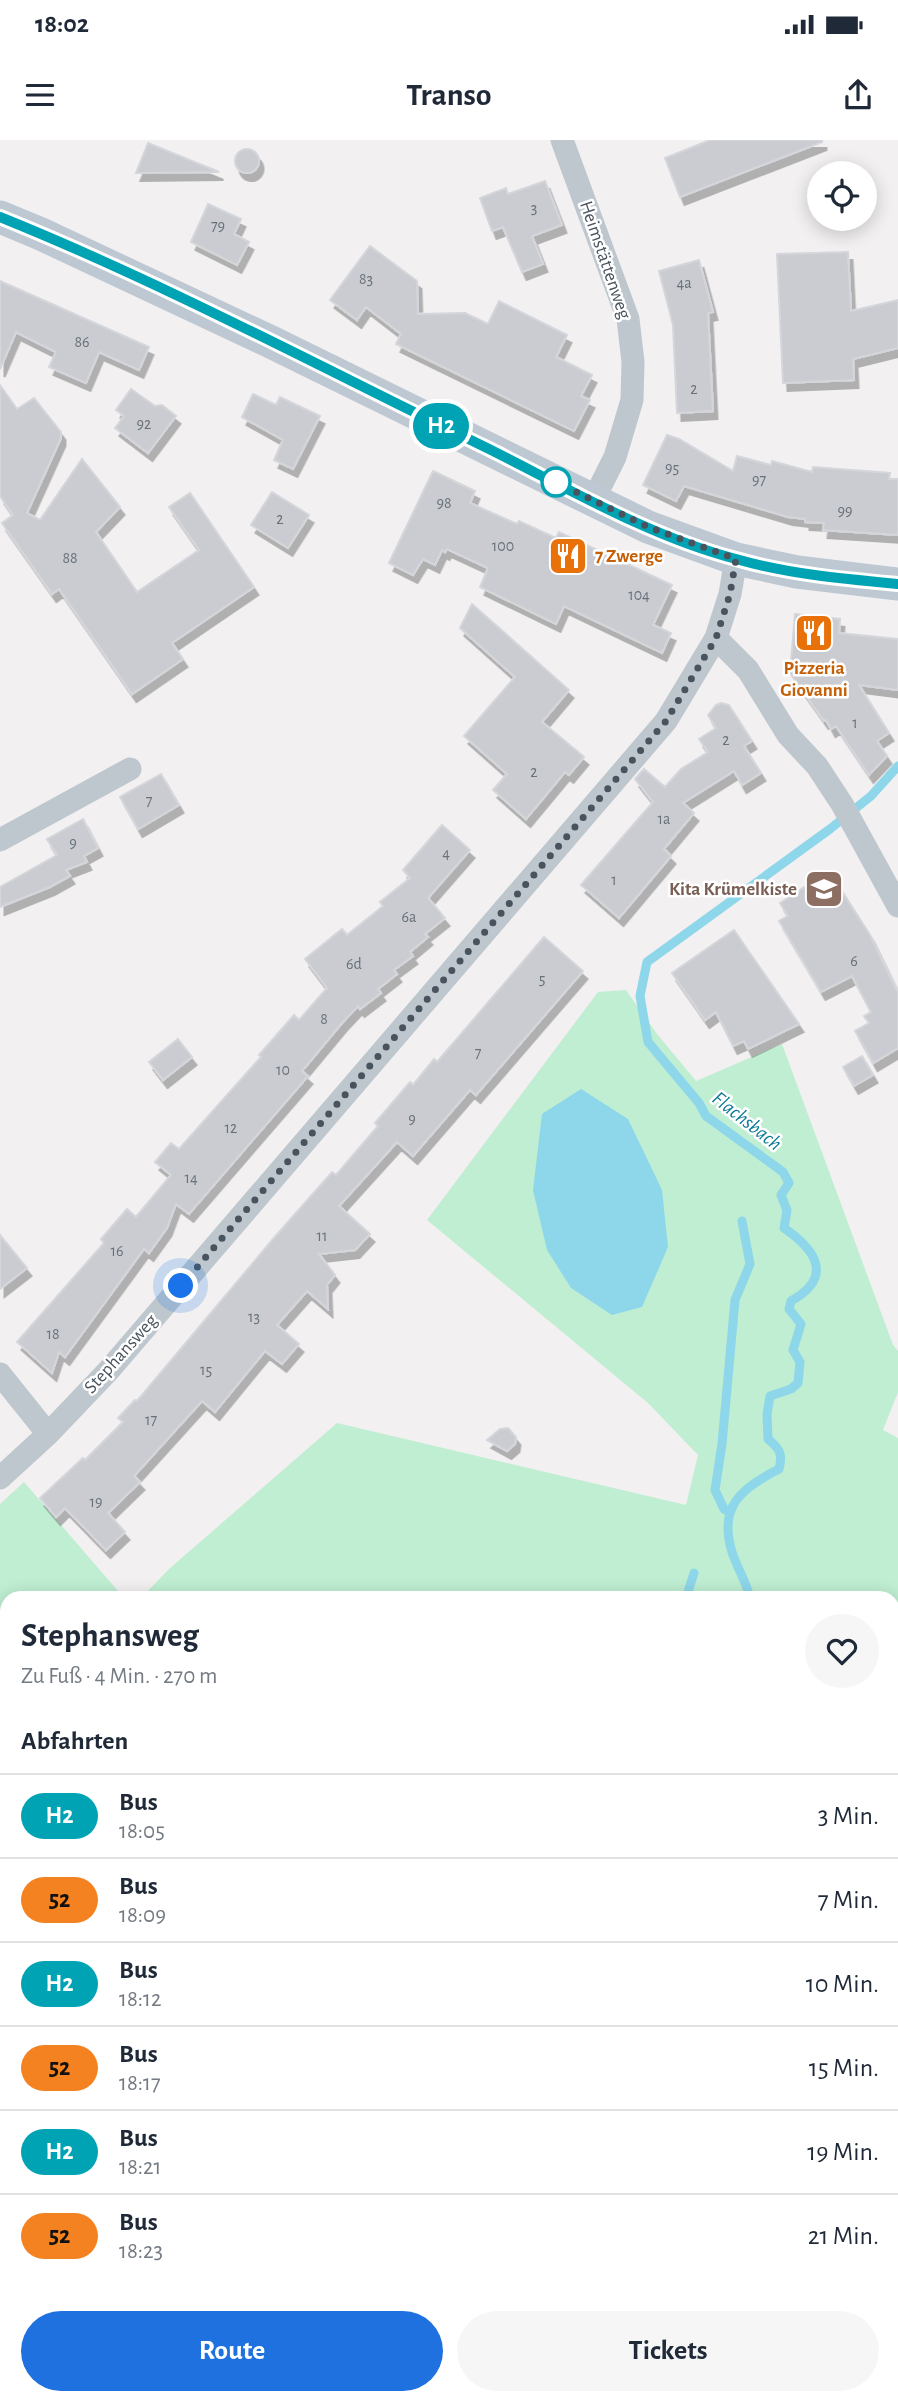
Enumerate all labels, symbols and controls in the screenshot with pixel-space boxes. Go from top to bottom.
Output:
text: 18:02 [35,11,89,37]
icon: menu [21,76,59,114]
icon: share [839,76,877,114]
text: Transo [406,79,492,111]
map controls [807,161,877,231]
button: locate [807,161,877,231]
street label: Heimstättenweg [576,199,634,322]
house number: 3 [531,200,537,216]
house number: 79 [211,218,225,234]
house number: 83 [359,271,373,287]
house number: 4a [676,275,692,291]
house number: 86 [74,334,90,350]
house number: 2 [690,381,698,397]
line badge: H2 [410,403,472,449]
text: H2 [427,414,455,438]
house number: 92 [137,416,151,432]
house number: 95 [665,460,679,476]
unlabelled marker [541,467,571,497]
house number: 97 [752,472,766,488]
house number: 98 [436,495,452,511]
house number: 99 [837,503,853,519]
house number: 2 [276,511,284,527]
restaurant icon: 7 Zwerge [547,535,589,577]
house number: 100 [492,538,514,554]
place label: 7 Zwerge [595,547,663,566]
house number: 88 [62,550,78,566]
house number: 104 [628,587,650,603]
restaurant icon: Pizzeria Giovanni [793,612,835,654]
place label: Pizzeria Giovanni [780,659,848,700]
house number: 1 [852,715,858,731]
house number: 2 [722,732,730,748]
house number: 2 [530,764,538,780]
house number: 7 [146,793,153,809]
house number: 1a [658,811,670,827]
house number: 9 [69,835,77,851]
house number: 4 [442,845,450,861]
school or university icon: Kita Krümelkiste [803,868,845,910]
house number: 1 [611,872,617,888]
place label: Kita Krümelkiste [669,880,797,899]
house number: 6a [402,909,416,925]
house number: 6 [850,953,858,969]
house number: 6d [346,956,362,972]
house number: 5 [539,971,545,987]
house number: 8 [320,1011,328,1027]
house number: 7 [475,1045,482,1061]
house number: 10 [276,1062,290,1078]
water label: Flachsbach [708,1087,786,1155]
house number: 9 [408,1111,416,1127]
house number: 12 [225,1120,237,1136]
house number: 14 [184,1170,198,1186]
house number: 11 [316,1228,328,1244]
house number: 16 [110,1243,124,1259]
your location [163,1268,198,1303]
house number: 13 [248,1309,260,1325]
street label: Stephansweg [81,1310,162,1397]
house number: 18 [46,1326,60,1342]
house number: 15 [200,1362,212,1378]
house number: 17 [145,1412,157,1428]
house number: 19 [89,1494,103,1510]
button: heart [805,1614,879,1688]
text: Stephansweg [21,1620,199,1653]
text: Zu Fuß · 4 Min. · 270 m [21,1665,218,1688]
text: Abfahrten [21,1728,128,1754]
text: Bus [119,1789,158,1815]
text: 3 Min. [818,1803,879,1829]
text: H2 [45,1804,74,1828]
text: 18:05 [119,1820,165,1843]
text: Bus [119,1873,158,1899]
text: 7 Min. [818,1887,879,1913]
text: 52 [49,1888,70,1912]
text: 18:09 [119,1904,166,1927]
text: Bus [119,1957,158,1983]
text: 10 Min. [806,1971,879,1997]
text: H2 [45,1972,74,1996]
text: 18:12 [119,1988,161,2011]
text: Bus [119,2041,158,2067]
text: 15 Min. [809,2055,879,2081]
text: 52 [49,2056,70,2080]
text: 18:17 [119,2072,161,2095]
text: Bus [119,2125,158,2151]
text: 19 Min. [807,2139,879,2165]
text: H2 [45,2140,74,2164]
text: 18:21 [119,2156,161,2179]
text: Bus [119,2209,158,2235]
text: 21 Min. [808,2223,879,2249]
text: 52 [49,2224,70,2248]
text: 18:23 [119,2240,163,2263]
button: Route [21,2311,443,2391]
button: Tickets [457,2311,879,2391]

